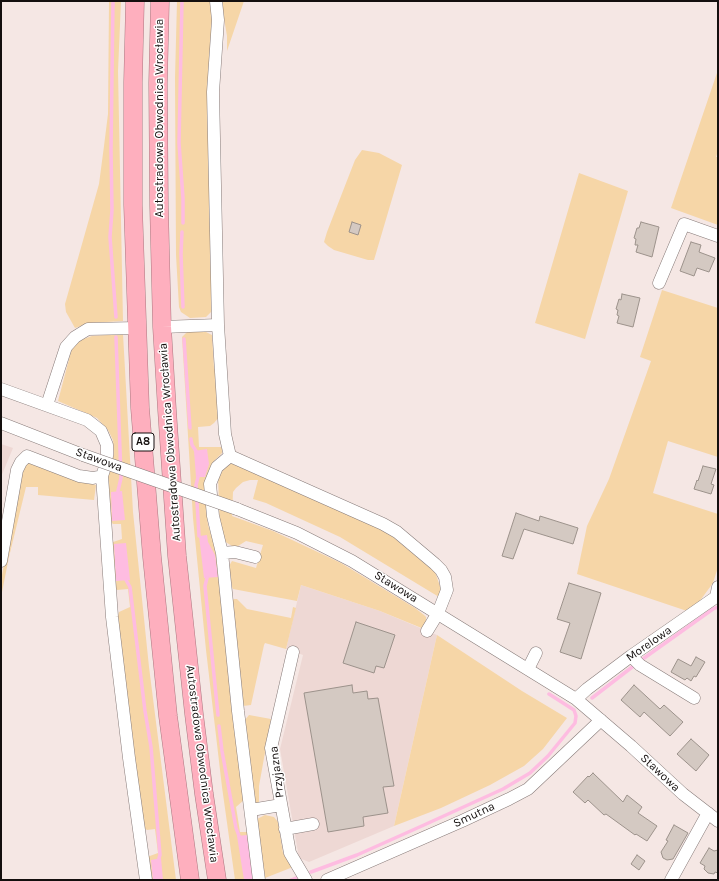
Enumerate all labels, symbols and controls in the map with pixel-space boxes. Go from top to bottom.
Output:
street label: Autostradowa Obwodnica Wrocławia [153,19,167,217]
street label: Autostradowa Obwodnica Wrocławia [156,342,184,542]
road number: A8 [132,433,154,451]
street label: Stawowa [74,445,124,475]
street label: Stawowa [371,568,421,606]
street label: Morelowa [623,623,675,665]
street label: Autostradowa Obwodnica Wrocławia [183,664,221,864]
street label: Przyjazna [267,745,287,799]
street label: Stawowa [637,751,683,795]
street label: Smutna [451,799,497,831]

